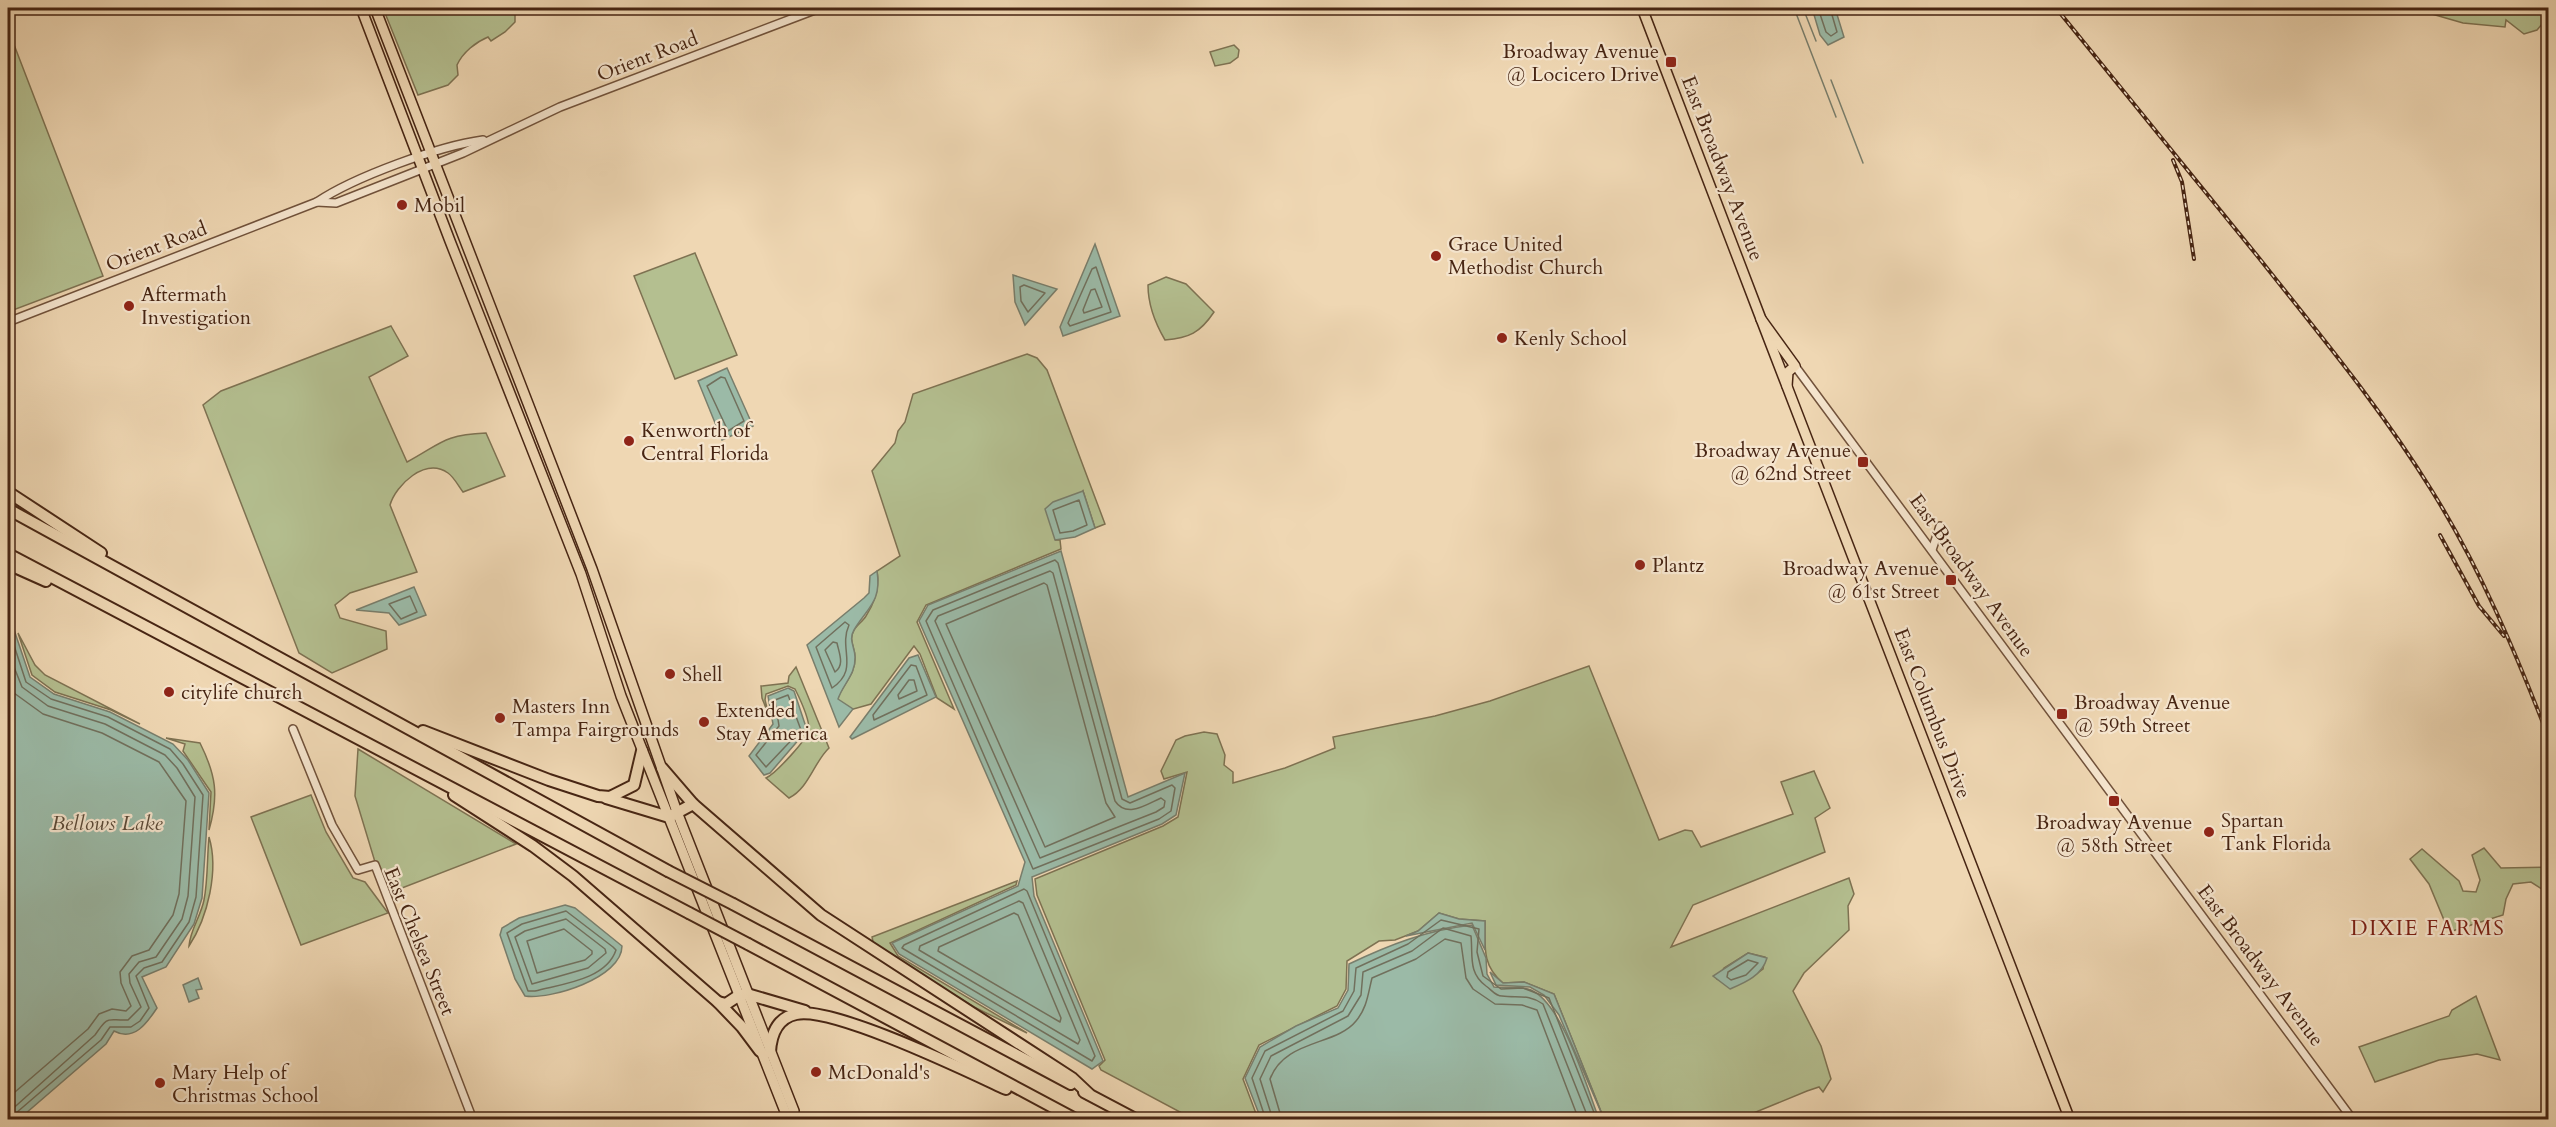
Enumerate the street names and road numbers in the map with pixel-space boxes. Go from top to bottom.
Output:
street label: Orient Road [593,25,702,88]
street label: East Broadway Avenue [1675,72,1770,264]
street label: Orient Road [102,215,211,278]
street label: East Broadway Avenue [1903,488,2040,662]
street label: East Columbus Drive [1888,624,1977,802]
street label: East Chelsea Street [377,863,462,1020]
street label: East Broadway Avenue [2191,879,2330,1052]

